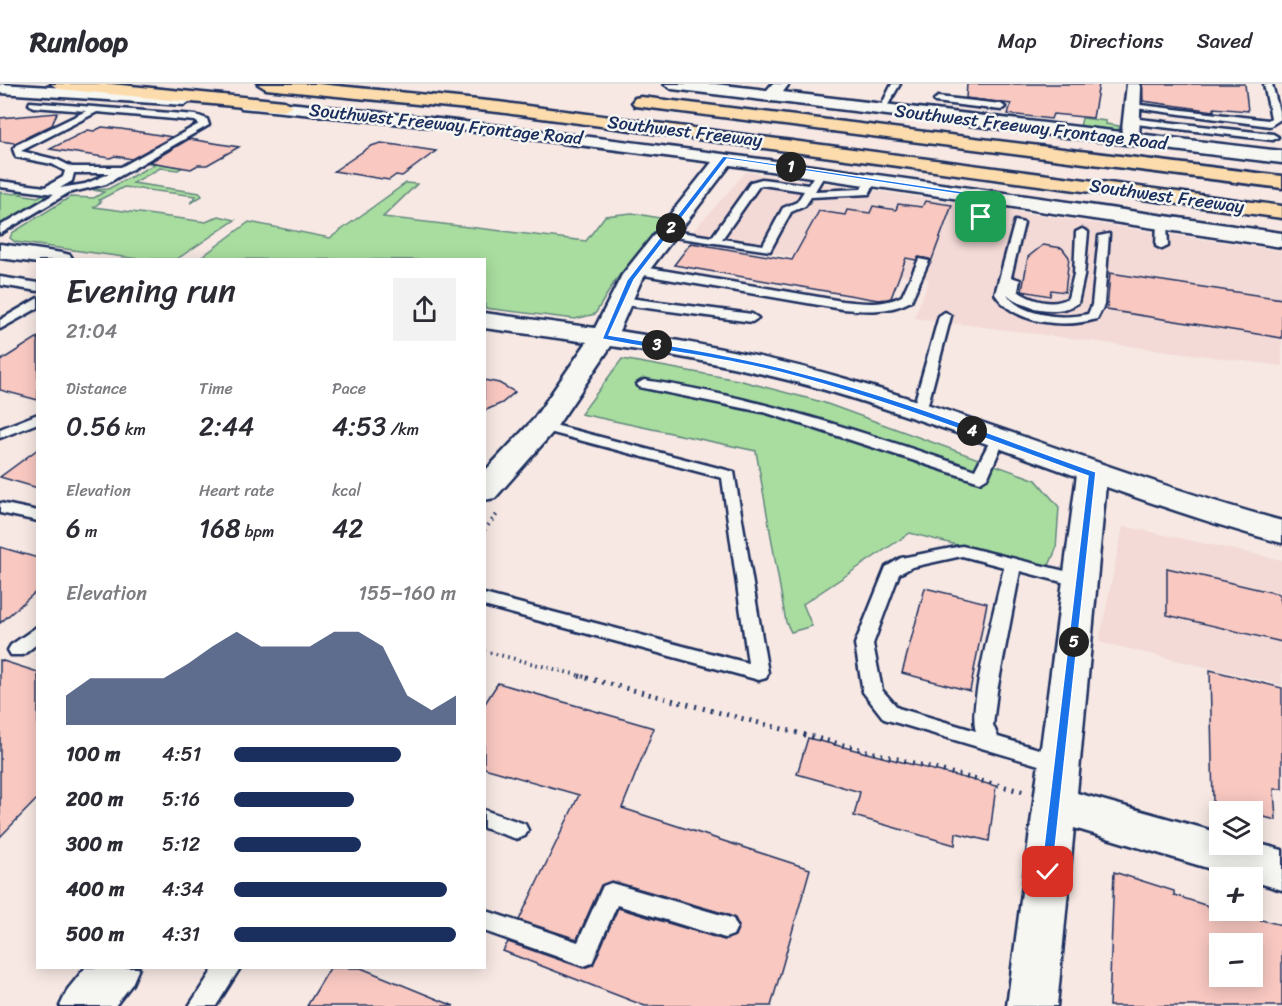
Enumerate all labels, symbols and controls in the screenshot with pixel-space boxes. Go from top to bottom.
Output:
text: Runloop [30,17,128,66]
text: Map [998,22,1036,60]
text: Directions [1069,22,1164,60]
text: Saved [1197,22,1252,60]
street label: Southwest Freeway Frontage Road [308,94,586,154]
street label: Southwest Freeway Frontage Road [893,94,1171,160]
street label: Southwest Freeway [606,106,765,156]
pin: 1 [776,152,806,182]
text: 1 [788,152,794,181]
street label: Southwest Freeway [1088,169,1247,223]
pin [955,191,1006,242]
icon: arrive [964,200,997,233]
pin: 2 [656,213,686,243]
text: 2 [666,213,676,242]
text: Evening run [66,262,236,320]
button: share [393,278,456,341]
text: 21:04 [66,314,117,349]
pin: 3 [642,330,672,360]
text: 3 [653,330,661,359]
text: Distance [66,374,127,403]
text: Time [199,374,233,403]
text: Pace [332,374,366,403]
text: 0.56 [66,403,121,449]
text: 2:44 [199,403,254,449]
text: 4:53 [332,403,386,449]
text: km [121,415,146,444]
text: /km [386,415,419,444]
pin: 4 [957,416,987,446]
text: 4 [967,416,977,445]
text: Elevation [66,476,131,505]
text: Heart rate [199,476,274,505]
text: kcal [332,476,361,505]
text: 6 [66,505,81,551]
text: 168 [199,505,241,551]
text: 42 [332,505,363,551]
text: m [81,517,97,546]
text: bpm [241,517,274,546]
text: Elevation [66,576,147,611]
text: 155–160 m [359,576,456,611]
pin: 5 [1059,627,1089,657]
text: 5 [1069,627,1079,656]
text: 100 m [66,737,120,772]
text: 4:51 [162,737,201,772]
text: 200 m [66,782,123,817]
text: 5:16 [162,782,200,817]
map controls [1209,801,1263,987]
button: layers [1209,801,1263,855]
text: 300 m [66,827,123,862]
text: 5:12 [162,827,200,862]
pin [1022,846,1073,897]
icon: check [1031,855,1064,888]
button: + [1209,867,1263,921]
text: 400 m [66,872,124,907]
text: 4:34 [162,872,204,907]
text: 500 m [66,917,124,952]
text: 4:31 [162,917,200,952]
button: − [1209,933,1263,987]

